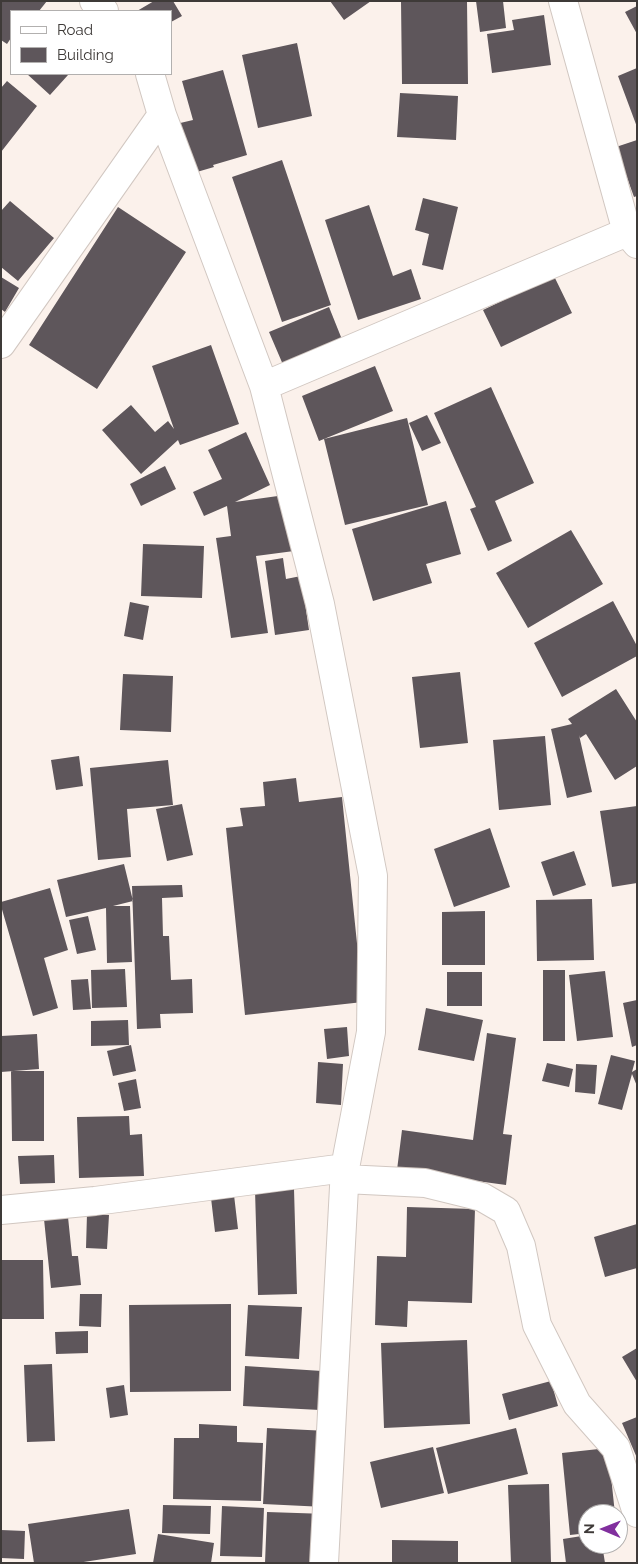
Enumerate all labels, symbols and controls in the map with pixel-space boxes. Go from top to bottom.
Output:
legend [10,10,172,75]
text: Road [57,21,93,39]
text: Building [57,46,114,64]
north arrow [578,1504,628,1554]
text: N [581,1523,597,1534]

